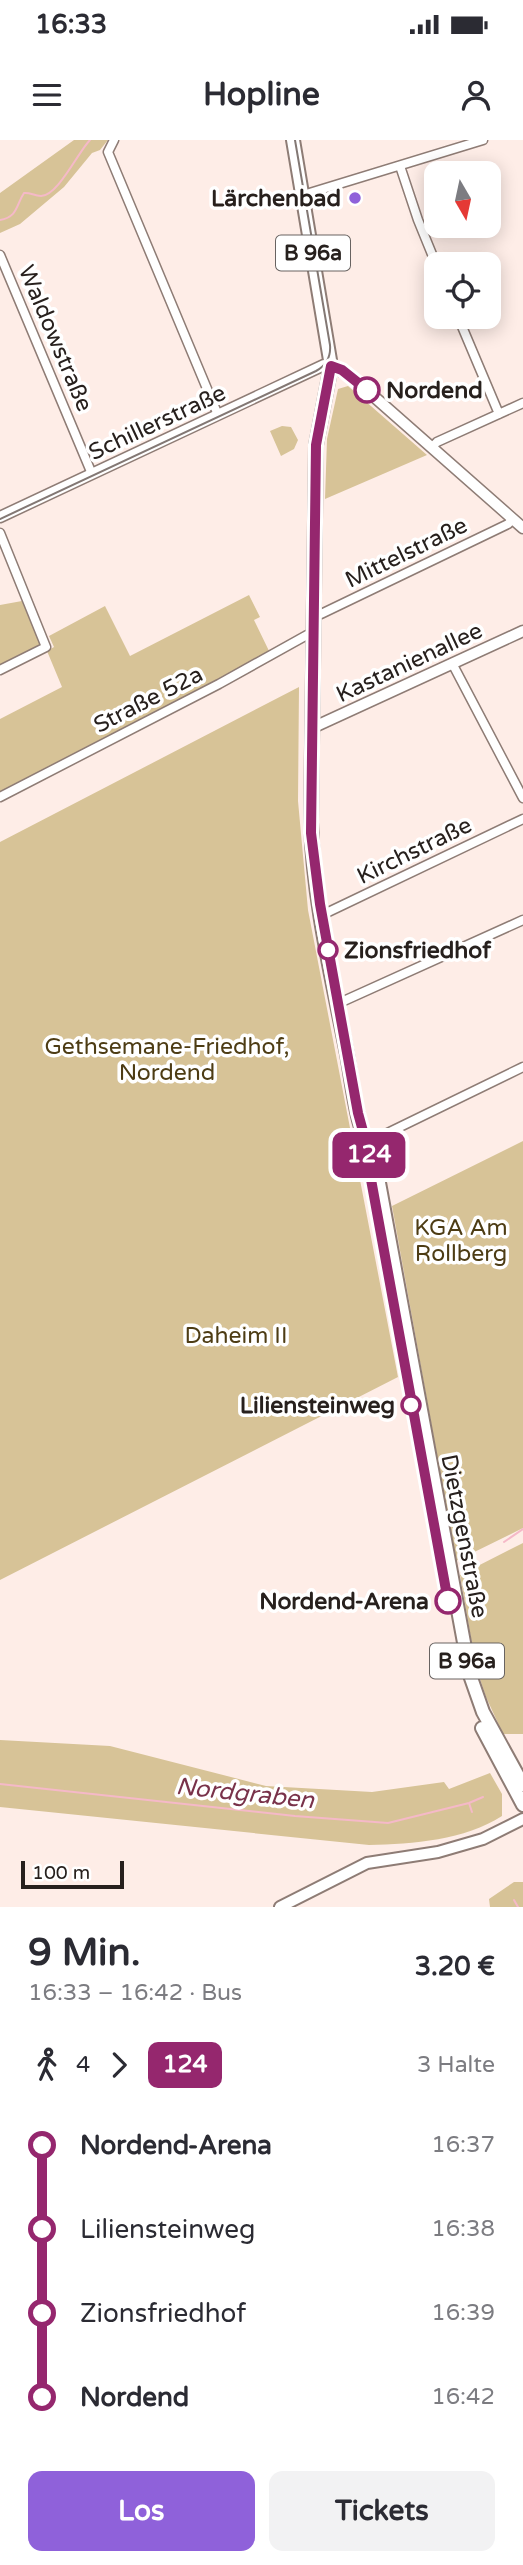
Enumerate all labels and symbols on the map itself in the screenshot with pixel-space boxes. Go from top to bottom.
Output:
north arrow [424,161,500,238]
place label: Lärchenbad [211,185,341,213]
marker: Lärchenbad [347,190,363,206]
road number: B 96a [276,236,350,270]
street label: Waldowstraße [12,261,98,416]
marker: Nordend [354,377,380,403]
place label: Nordend [386,377,483,405]
street label: Schillerstraße [84,379,230,467]
street label: Mittelstraße [341,511,472,594]
street label: Kastanienallee [332,617,487,709]
street label: Straße 52a [89,660,208,739]
street label: Kirchstraße [352,811,476,891]
place label: Zionsfriedhof [344,937,492,965]
marker: Zionsfriedhof [318,940,338,960]
park label: Gethsemane-Friedhof, Nordend [44,1033,290,1087]
line badge: 124 [329,1132,409,1178]
park label: KGA Am Rollberg [414,1214,508,1268]
park label: Daheim II [185,1322,287,1350]
place label: Liliensteinweg [240,1392,395,1420]
marker: Liliensteinweg [401,1395,421,1415]
street label: Dietzgenstraße [434,1452,494,1620]
place label: Nordend-Arena [259,1588,429,1616]
marker: Nordend-Arena [435,1588,461,1614]
road number: B 96a [430,1644,504,1678]
water label: Nordgraben [174,1772,317,1815]
scale bar [21,1858,124,1890]

